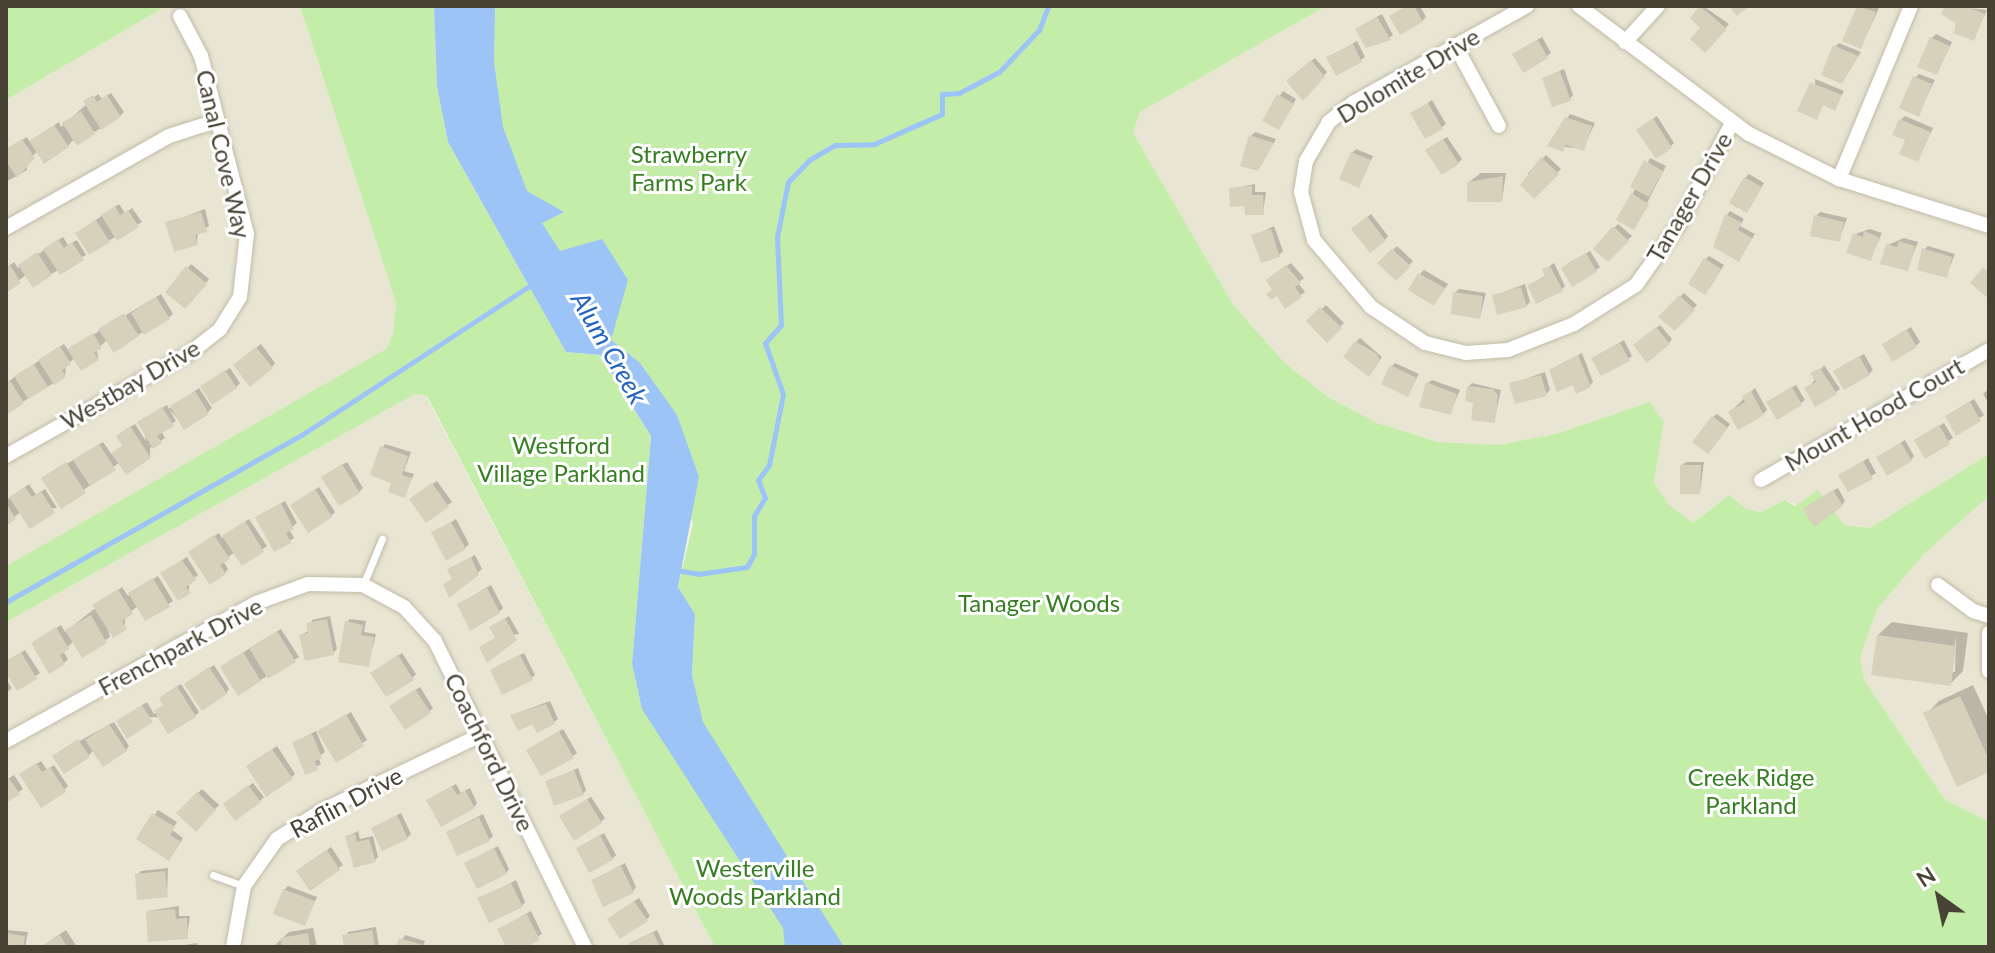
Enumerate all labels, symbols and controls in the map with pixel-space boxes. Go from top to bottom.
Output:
street label: Dolomite Drive [1332,21,1484,129]
street label: Canal Cove Way [191,67,257,241]
street label: Tanager Drive [1640,127,1738,267]
park label: Strawberry Farms Park [631,140,747,196]
water label: Alum Creek [564,286,654,410]
street label: Westbay Drive [55,333,205,435]
street label: Mount Hood Court [1779,351,1969,477]
park label: Westford Village Parkland [477,431,645,487]
park label: Tanager Woods [957,589,1121,617]
street label: Frenchpark Drive [93,591,267,701]
street label: Coachford Drive [439,668,541,836]
street label: Raflin Drive [285,760,407,844]
park label: Creek Ridge Parkland [1688,763,1814,819]
park label: Westerville Woods Parkland [669,854,841,910]
north arrow [1899,857,1979,937]
text: N [1911,861,1940,892]

